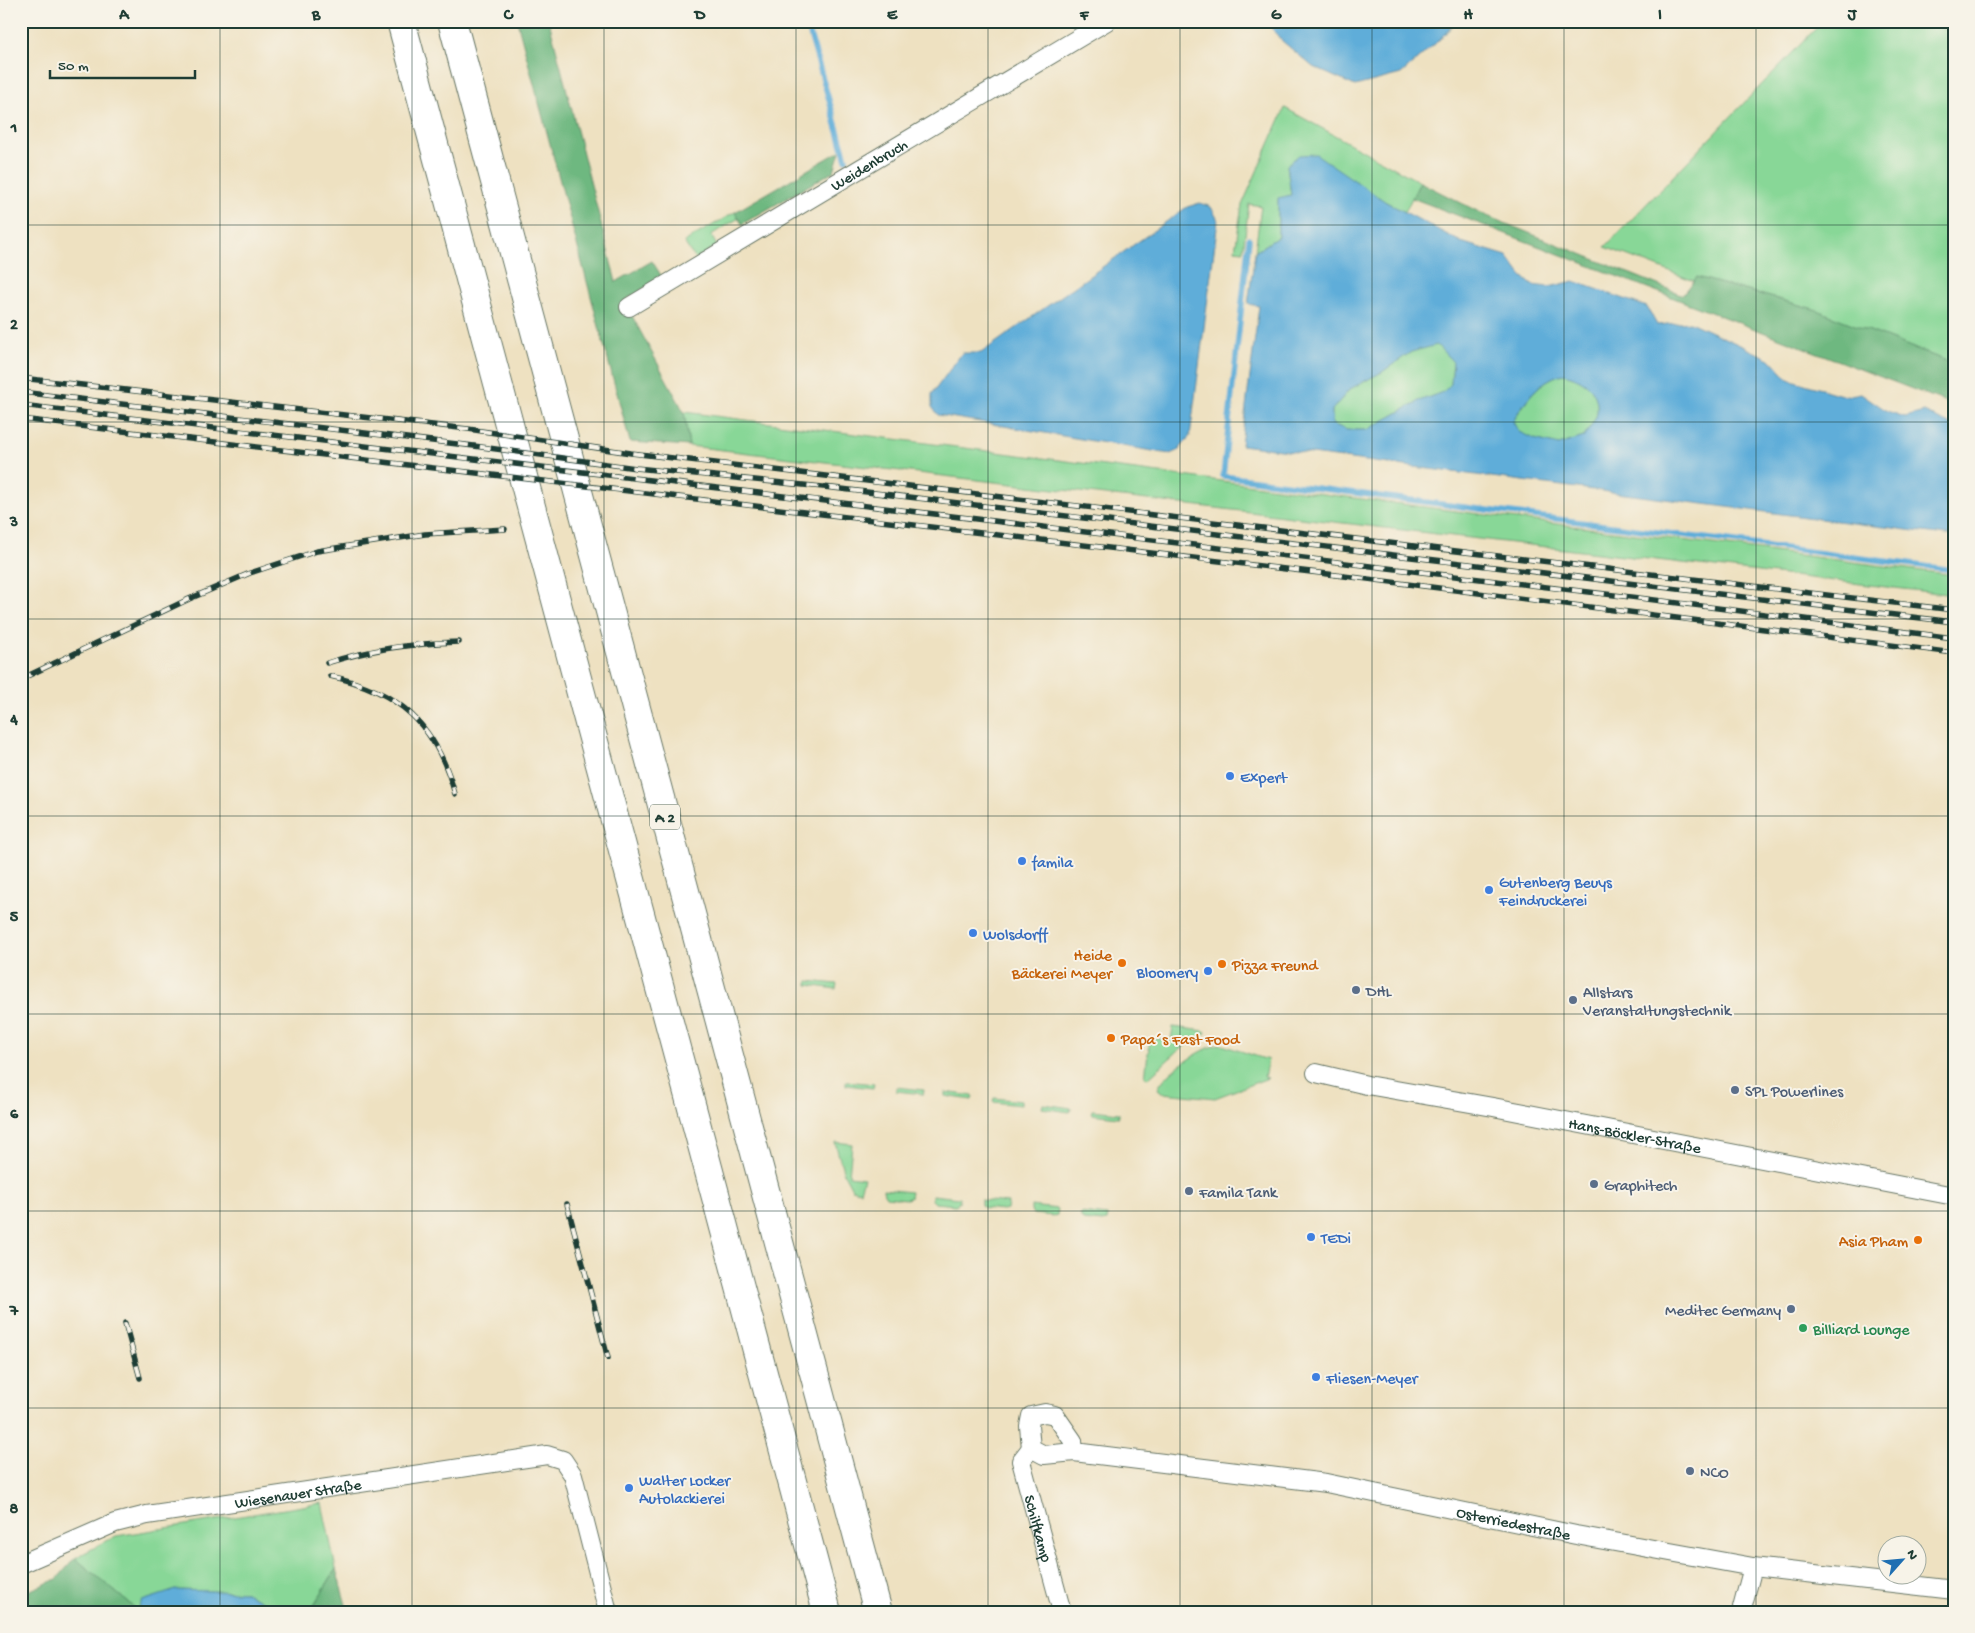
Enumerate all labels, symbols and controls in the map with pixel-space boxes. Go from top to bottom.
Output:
text: A [118,7,130,26]
text: B [311,7,321,26]
text: C [503,7,514,26]
text: D [693,7,706,26]
text: E [887,7,898,26]
text: F [1079,7,1090,26]
text: G [1271,7,1282,26]
text: H [1463,7,1473,26]
text: I [1658,7,1662,26]
text: J [1847,7,1858,26]
scale bar [50,48,195,80]
text: 50 m [58,58,89,76]
text: 1 [10,120,17,139]
street label: Weidenbruch [828,136,912,197]
text: 2 [10,317,18,336]
text: 3 [9,514,18,533]
text: 4 [9,712,18,731]
marker: Expert [1224,770,1236,782]
place label: Expert [1240,770,1288,789]
road number: A 2 [650,804,680,830]
marker: famila [1016,855,1028,867]
place label: famila [1031,855,1074,874]
place label: Gutenberg Beuys Feindruckerei [1498,875,1613,912]
marker: Gutenberg Beuys Feindruckerei [1483,884,1495,896]
text: 5 [10,909,19,928]
marker: Wolsdorff [967,927,979,939]
place label: Wolsdorff [983,927,1049,946]
place label: Heide Bäckerei Meyer [1011,948,1113,985]
marker: Heide Bäckerei Meyer [1116,957,1128,969]
marker: Pizza Freund [1216,958,1228,970]
place label: Pizza Freund [1231,958,1319,977]
place label: Bloomery [1136,965,1198,984]
marker: Bloomery [1202,965,1214,977]
marker: DHL [1350,984,1362,996]
place label: DHL [1365,984,1393,1003]
place label: Allstars Veranstaltungstechnik [1582,985,1733,1022]
marker: Allstars Veranstaltungstechnik [1567,994,1579,1006]
marker: Papa´s Fast Food [1105,1032,1117,1044]
place label: Papa´s Fast Food [1120,1032,1241,1051]
marker: SPL Powerlines [1729,1084,1741,1096]
place label: SPL Powerlines [1745,1084,1844,1103]
text: 6 [10,1106,19,1125]
street label: Hans-Böckler-Straße [1567,1116,1703,1160]
marker: Graphitech [1588,1178,1600,1190]
place label: Graphitech [1604,1178,1678,1197]
marker: Famila Tank [1183,1185,1195,1197]
place label: Famila Tank [1198,1185,1279,1204]
marker: TEDi [1305,1231,1317,1243]
place label: TEDi [1320,1231,1351,1250]
place label: Asia Pham [1839,1234,1909,1253]
marker: Asia Pham [1912,1234,1924,1246]
text: 7 [9,1303,19,1322]
place label: Meditec Germany [1665,1303,1781,1322]
marker: Meditec Germany [1785,1303,1797,1315]
marker: Billiard Lounge [1797,1322,1809,1334]
place label: Billiard Lounge [1812,1322,1910,1341]
marker: Fliesen-Meyer [1310,1371,1322,1383]
place label: Fliesen-Meyer [1325,1371,1419,1390]
marker: NCO [1684,1465,1696,1477]
place label: NCO [1700,1465,1729,1484]
place label: Walter Locker Autolackierei [639,1473,731,1510]
street label: Wiesenauer Straße [234,1477,364,1515]
marker: Walter Locker Autolackierei [623,1482,635,1494]
street label: Schilfkamp [1018,1493,1054,1565]
text: 8 [10,1501,19,1520]
street label: Osterriedestraße [1454,1504,1572,1547]
north arrow [1878,1536,1928,1586]
text: N [1902,1547,1921,1563]

